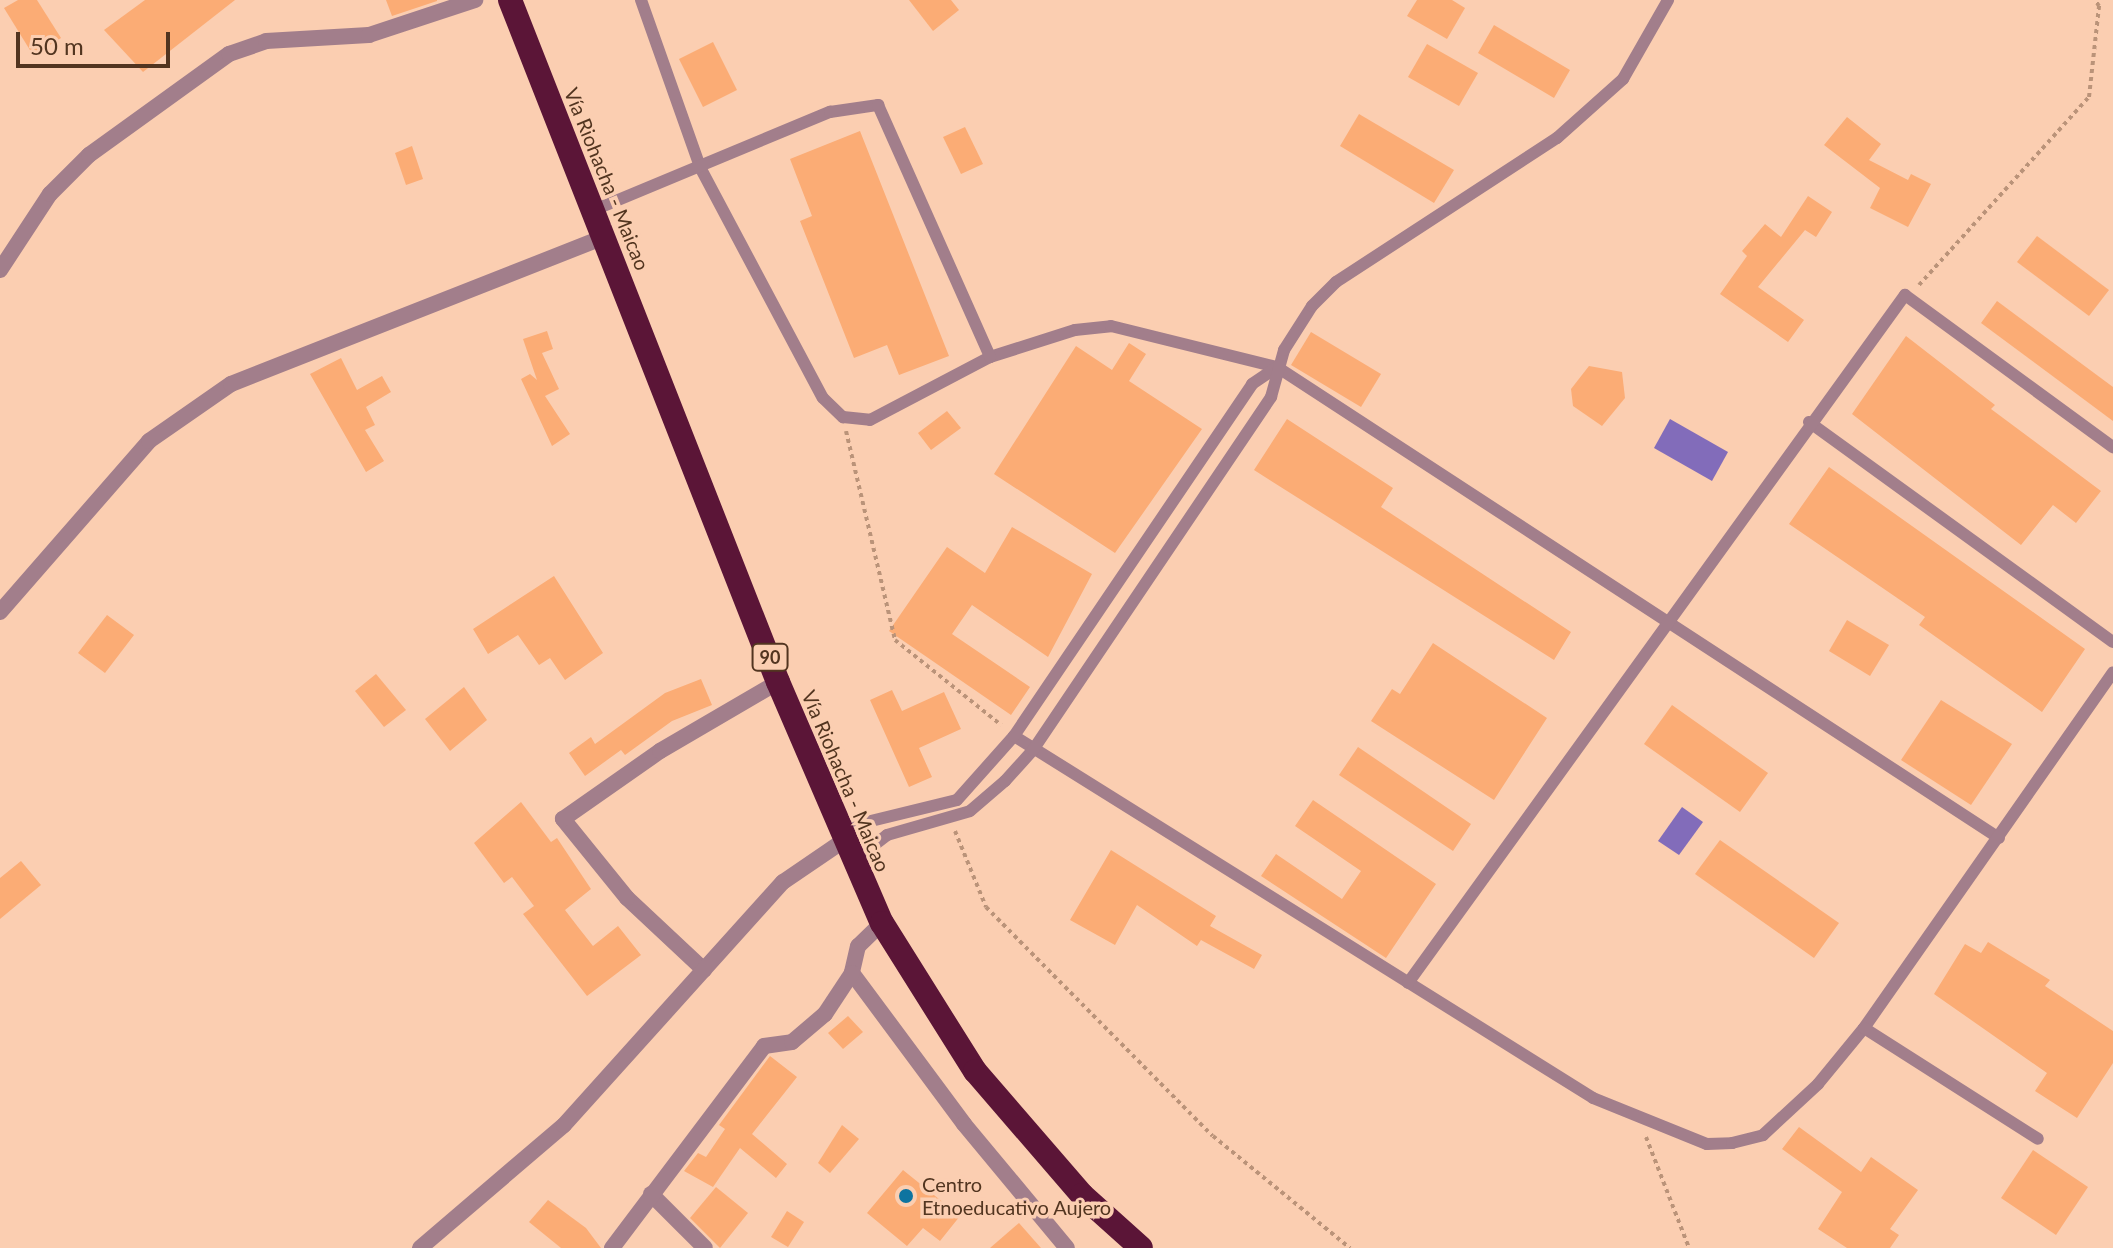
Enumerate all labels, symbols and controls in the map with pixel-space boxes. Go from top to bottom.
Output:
scale bar [20,16,174,66]
text: 50 m [30,31,84,60]
street label: Vía Riohacha - Maicao [559,84,655,274]
road number: 90 [750,643,790,671]
street label: Vía Riohacha - Maicao [797,687,895,875]
place label: Centro Etnoeducativo Aujero [922,1172,1112,1219]
marker: Centro Etnoeducativo Aujero [897,1187,915,1205]

